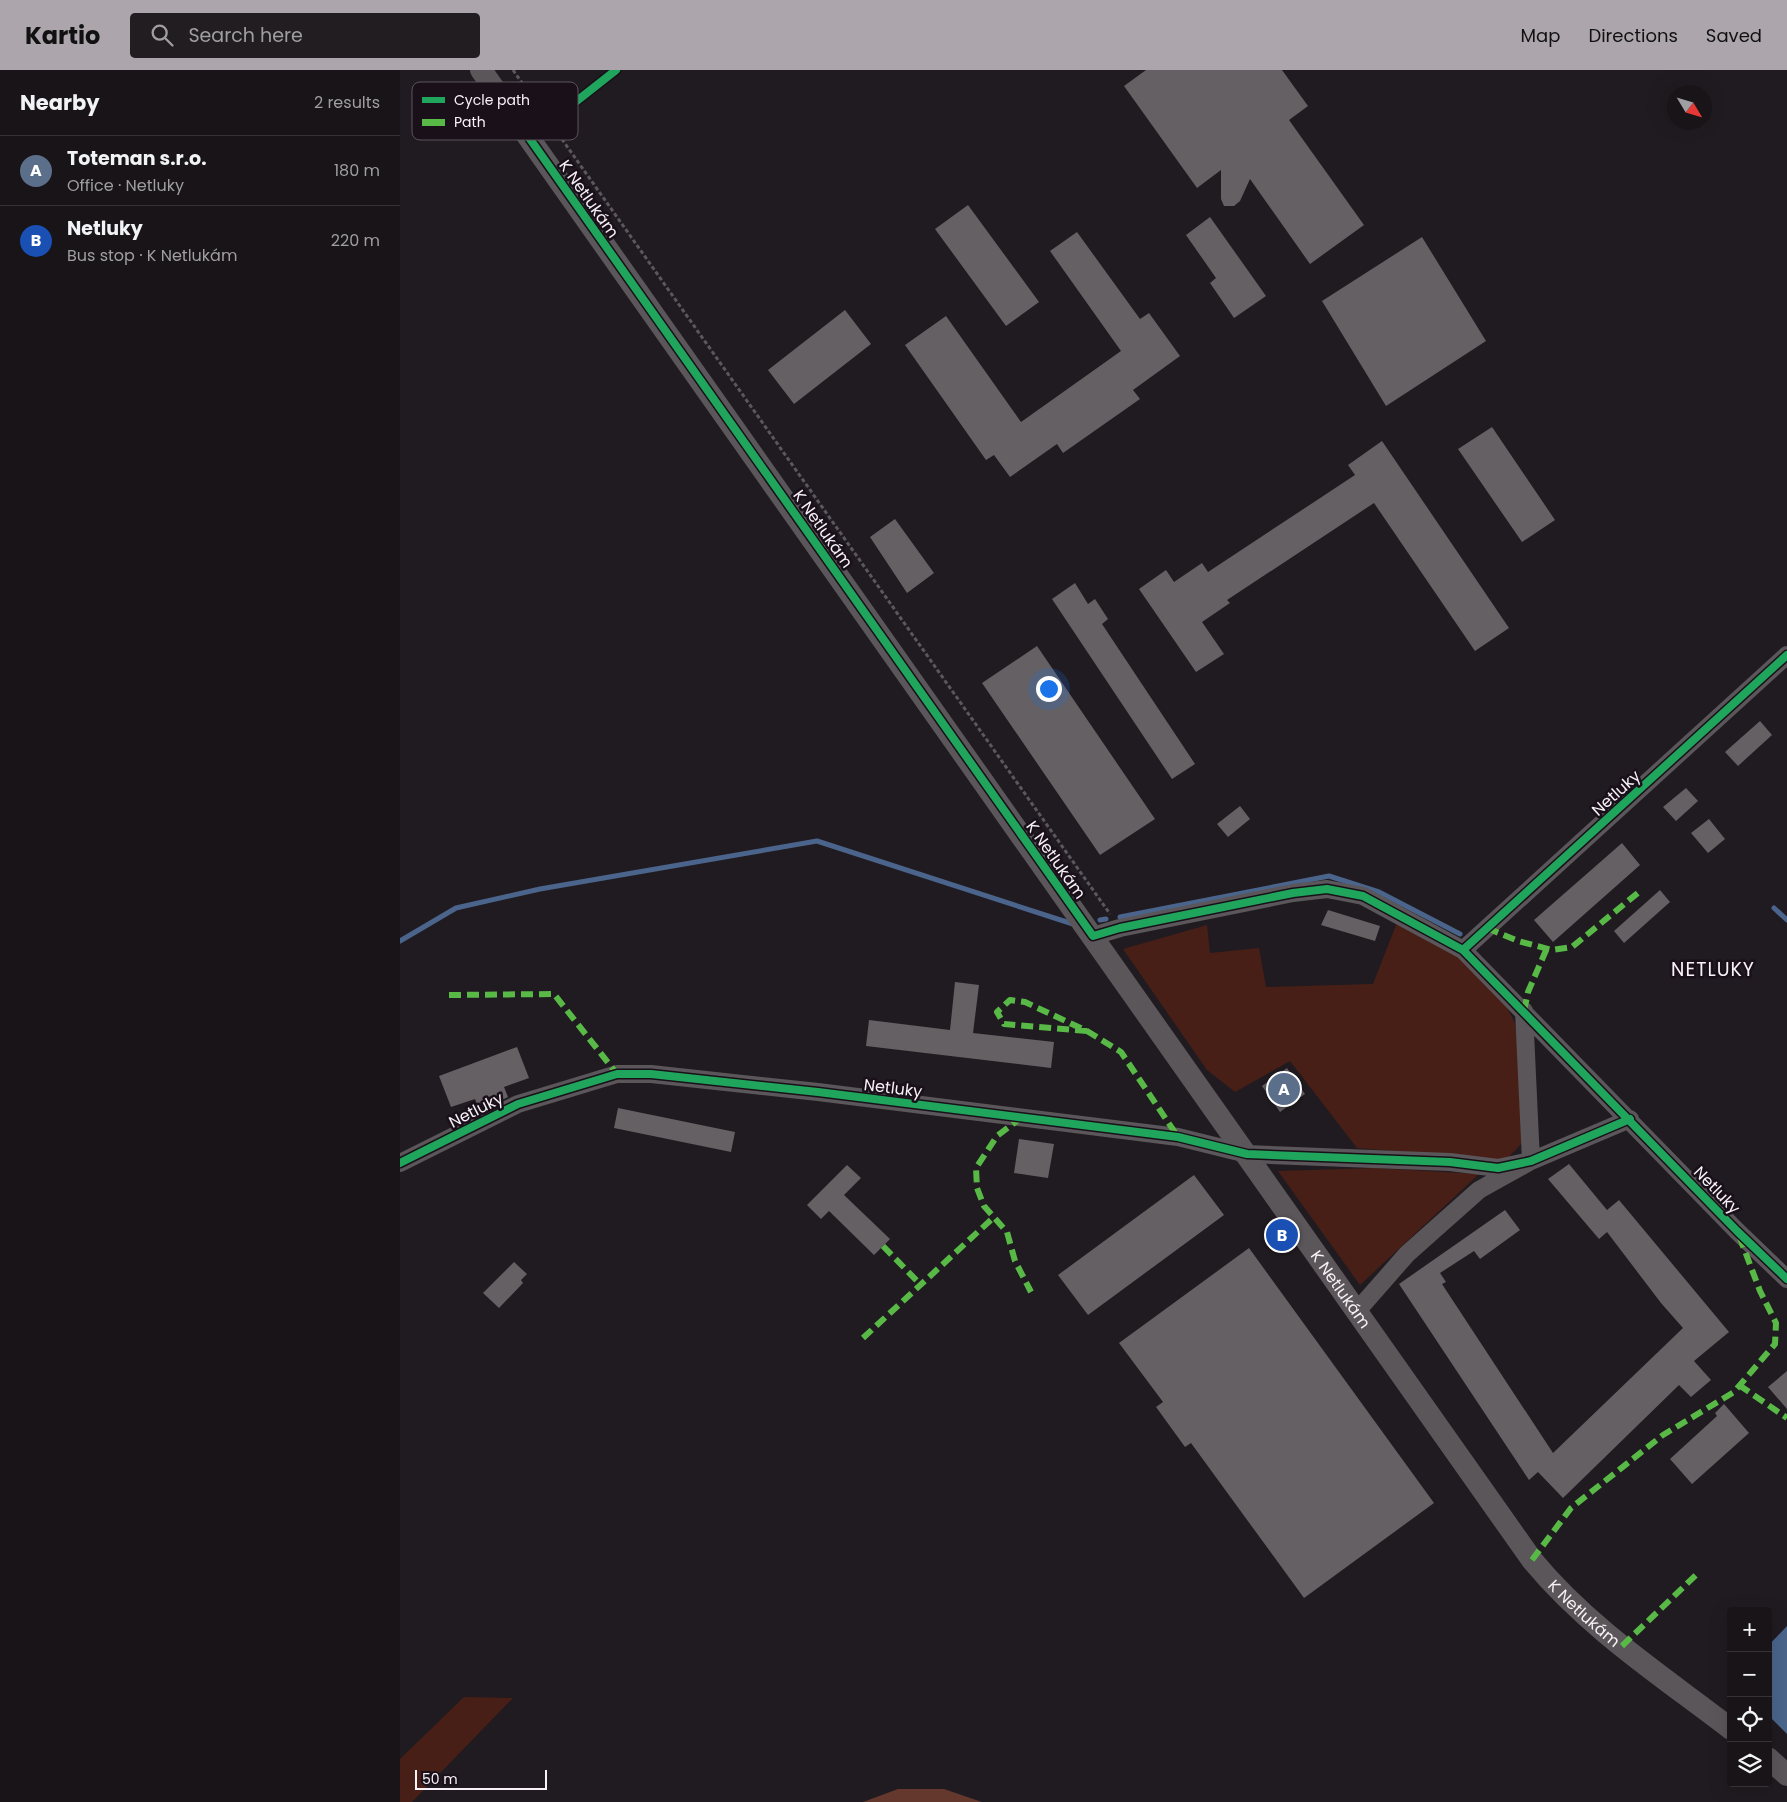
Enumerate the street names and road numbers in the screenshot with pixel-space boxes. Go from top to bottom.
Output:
street label: K Netlukám [554,155,624,243]
street label: K Netlukám [788,485,858,573]
street label: Netluky [1587,765,1645,821]
street label: K Netlukám [1021,816,1091,904]
street label: Netluky [863,1073,923,1103]
street label: Netluky [445,1086,507,1134]
street label: Netluky [1688,1161,1746,1219]
street label: K Netlukám [1305,1246,1377,1333]
street label: K Netlukám [1543,1574,1625,1652]

